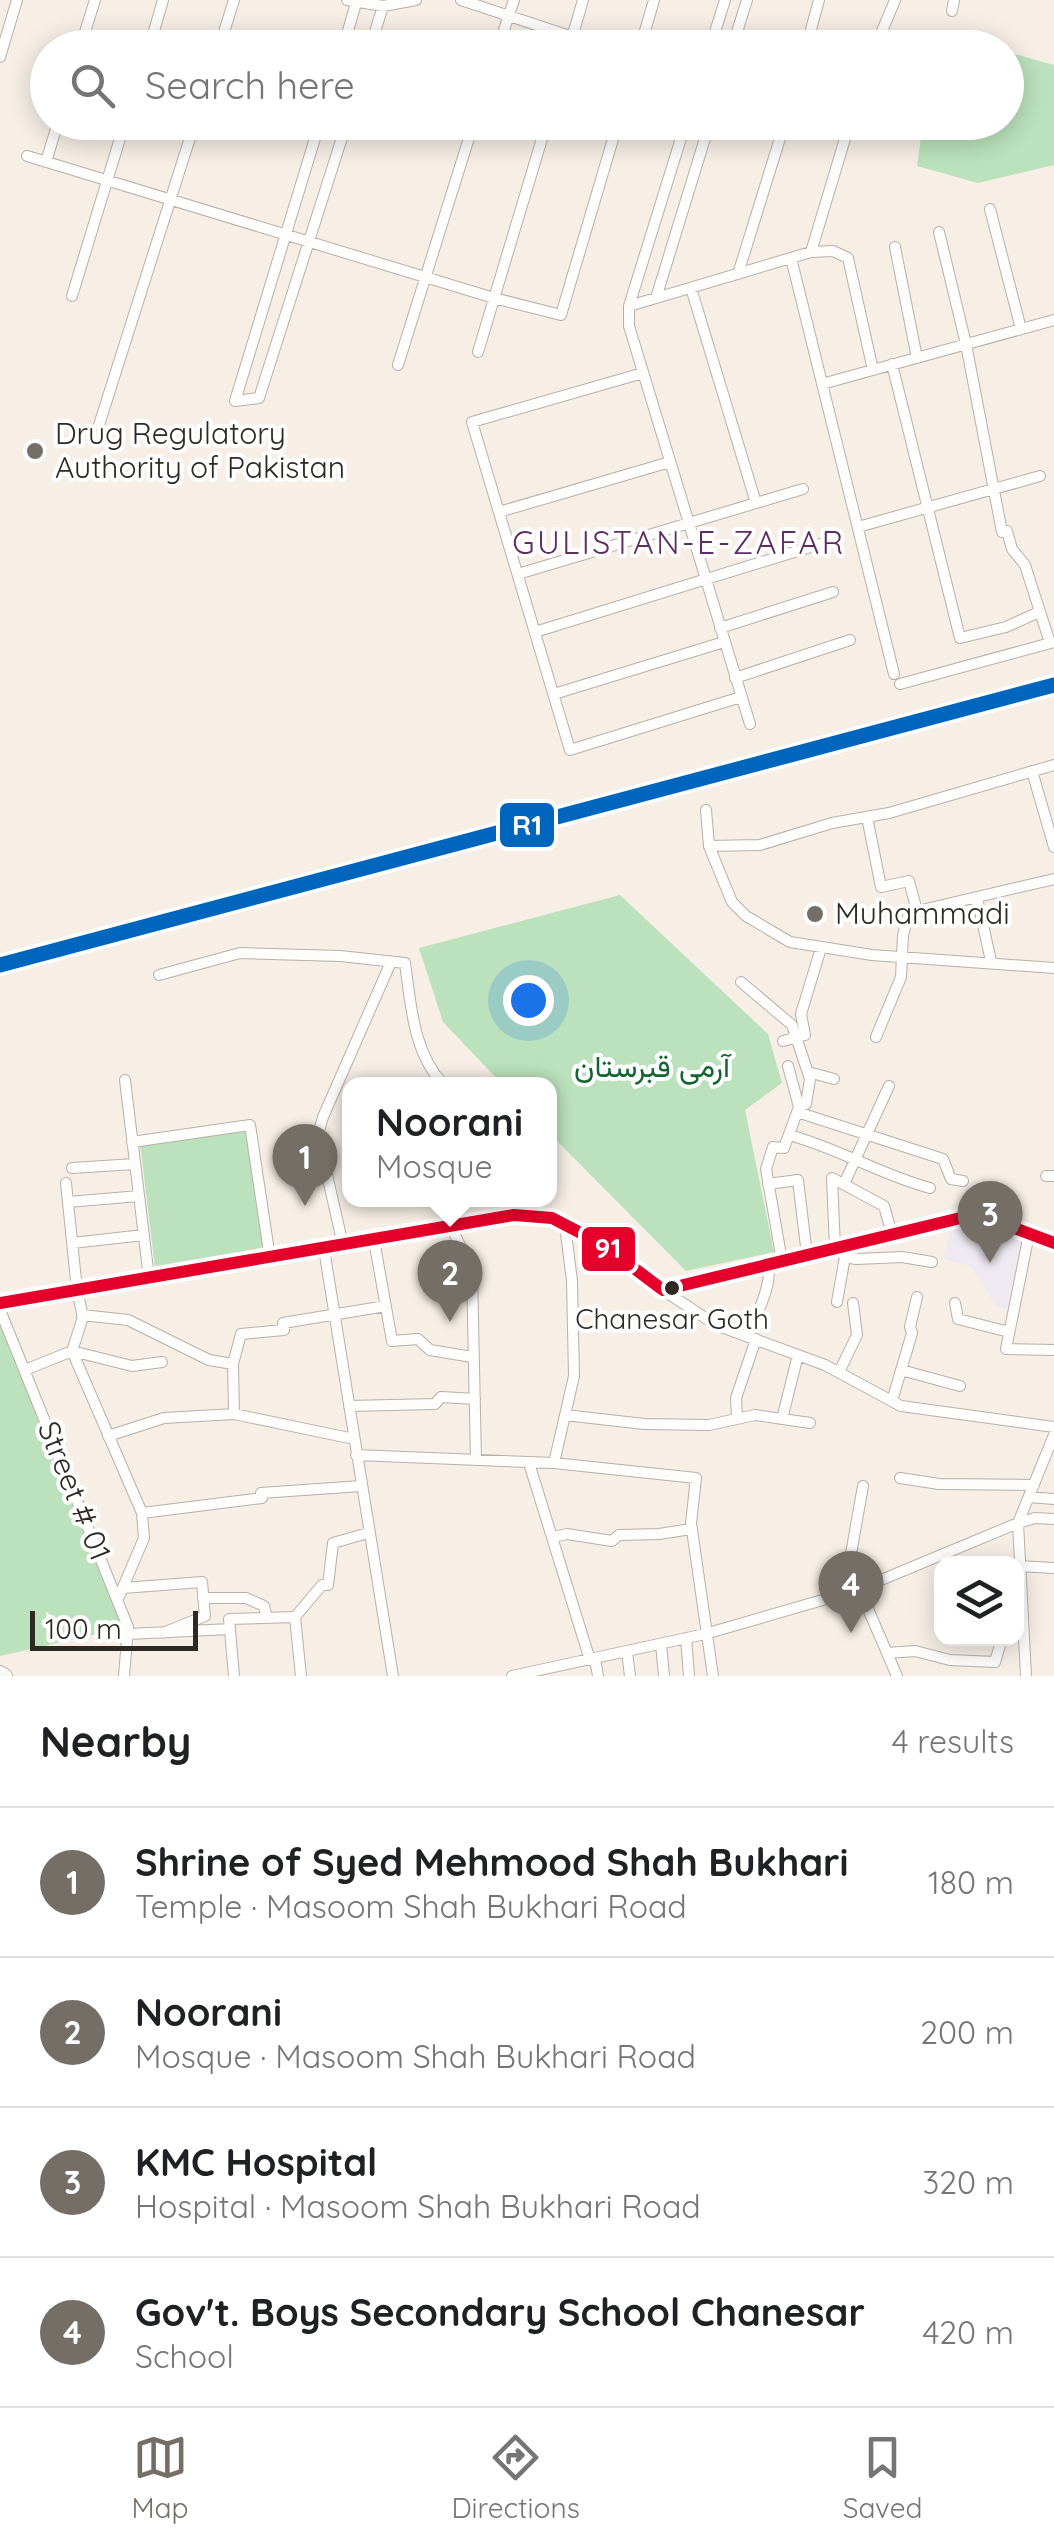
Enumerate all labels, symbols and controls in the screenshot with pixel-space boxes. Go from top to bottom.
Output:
search box [30,30,1024,140]
icon: search [65,58,120,113]
text: Search here [145,61,355,109]
place label: Drug Regulatory Authority of Pakistan [55,414,345,486]
marker: Drug Regulatory Authority of Pakistan [24,440,46,462]
district label: GULISTAN-E-ZAFAR [512,522,846,562]
line badge: R1 [498,801,556,849]
text: R1 [512,807,542,842]
place label: Muhammadi [835,894,1010,932]
marker: Muhammadi [804,903,826,925]
your location [503,975,554,1026]
park label: آرمی قبرستان [574,1047,732,1085]
popup [342,1077,557,1207]
text: Noorani [376,1098,523,1146]
pin: 1 [272,1124,338,1206]
text: Mosque [376,1146,493,1186]
pin: 3 [958,1180,1022,1263]
line badge: 91 [580,1225,637,1273]
text: 91 [595,1230,621,1265]
pin: 2 [418,1240,482,1322]
marker: Chanesar Goth [662,1278,682,1298]
place label: Chanesar Goth [575,1301,769,1336]
street label: Street # 01 [30,1415,120,1566]
pin: 4 [818,1550,884,1633]
map controls [934,1556,1024,1646]
button: layers [934,1556,1024,1646]
scale bar [30,1606,198,1650]
text: 100 m [45,1611,122,1646]
text: Nearby [40,1715,191,1768]
text: 4 results [892,1721,1014,1761]
text: Shrine of Syed Mehmood Shah Bukhari [135,1838,849,1886]
text: 1 [66,1862,79,1902]
text: 180 m [928,1862,1014,1902]
text: Temple · Masoom Shah Bukhari Road [135,1886,687,1926]
text: Noorani [135,1988,282,2036]
text: 2 [63,2012,82,2052]
text: 200 m [920,2012,1014,2052]
text: Mosque · Masoom Shah Bukhari Road [135,2036,696,2076]
text: KMC Hospital [135,2138,377,2186]
text: 3 [64,2162,81,2202]
text: 320 m [923,2162,1014,2202]
text: Hospital · Masoom Shah Bukhari Road [135,2186,701,2226]
text: Gov't. Boys Secondary School Chanesar [135,2288,865,2336]
text: 4 [63,2312,82,2352]
text: 420 m [922,2312,1014,2352]
text: School [135,2336,234,2376]
tab: Map [131,2430,189,2525]
tab: Directions [451,2430,580,2525]
tab: Saved [843,2430,923,2525]

